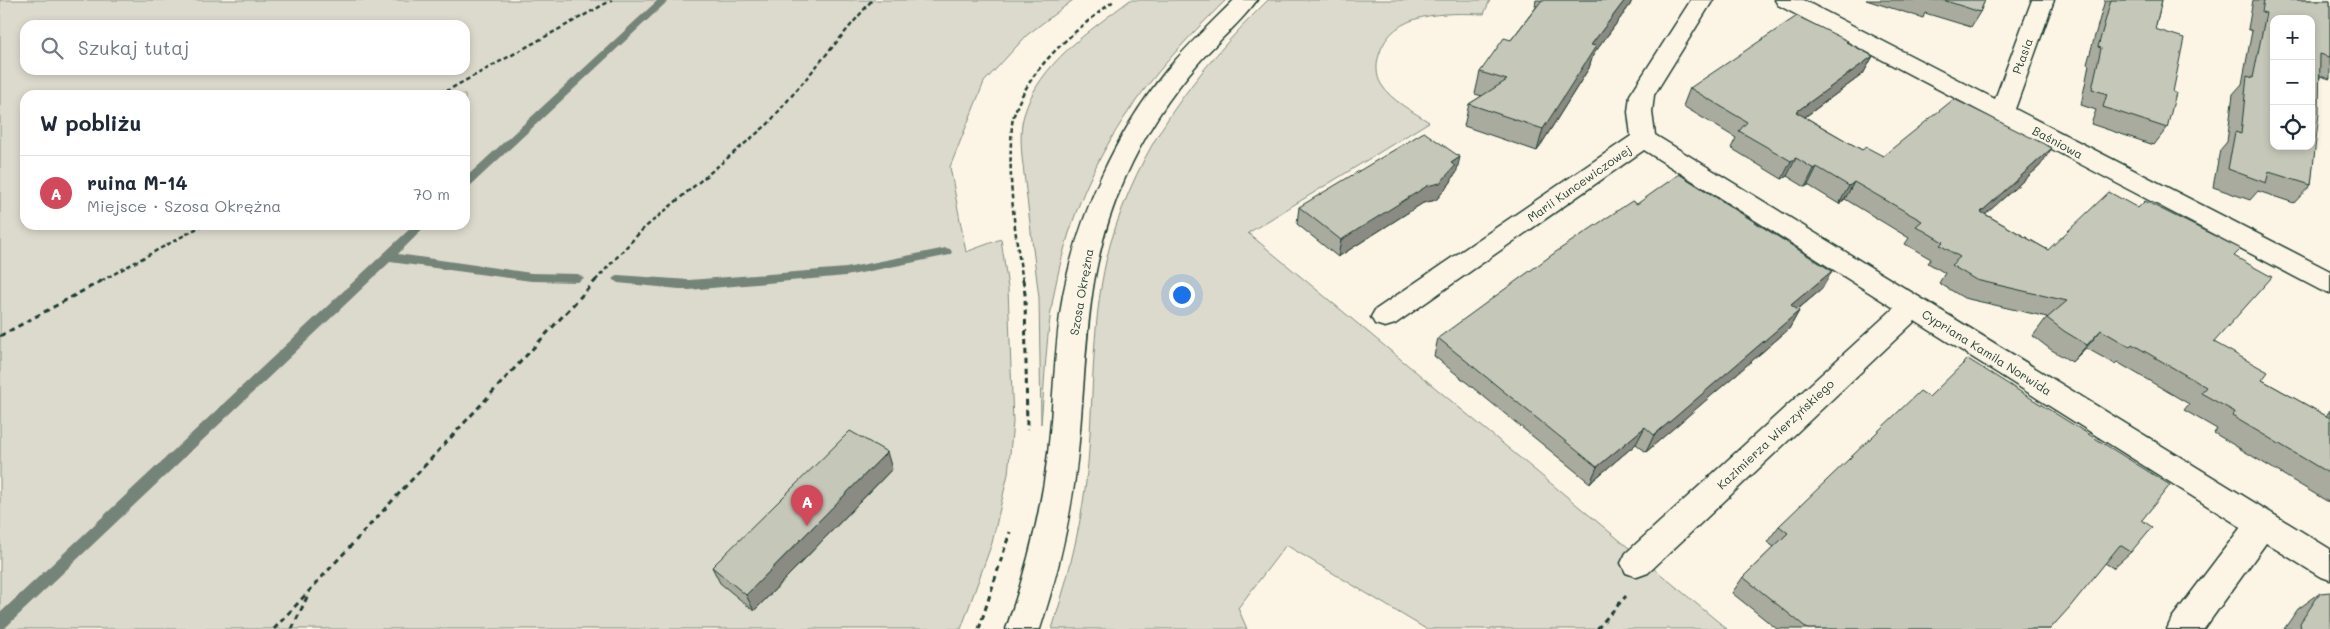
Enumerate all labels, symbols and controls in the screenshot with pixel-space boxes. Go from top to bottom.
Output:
map controls [2270,15,2315,150]
button: + [2270,15,2315,60]
search box [20,20,470,75]
icon: search [38,34,66,62]
text: Szukaj tutaj [78,35,189,60]
street label: Ptasia [2008,36,2036,76]
button: − [2270,60,2315,105]
button: locate [2270,105,2315,150]
text: W pobliżu [40,109,141,136]
street label: Baśniowa [2030,122,2086,162]
street label: Marii Kuncewiczowej [1524,141,1634,225]
text: ruina M-14 [87,170,187,195]
text: A [50,183,62,204]
text: 70 m [413,183,450,204]
text: Miejsce · Szosa Okrężna [87,195,281,216]
street label: Szosa Okrężna [1065,247,1097,337]
your location [1169,282,1195,308]
street label: Cypriana Kamila Norwida [1919,306,2055,398]
street label: Kazimierza Wierzyńskiego [1713,375,1837,493]
pin: A [791,485,823,526]

